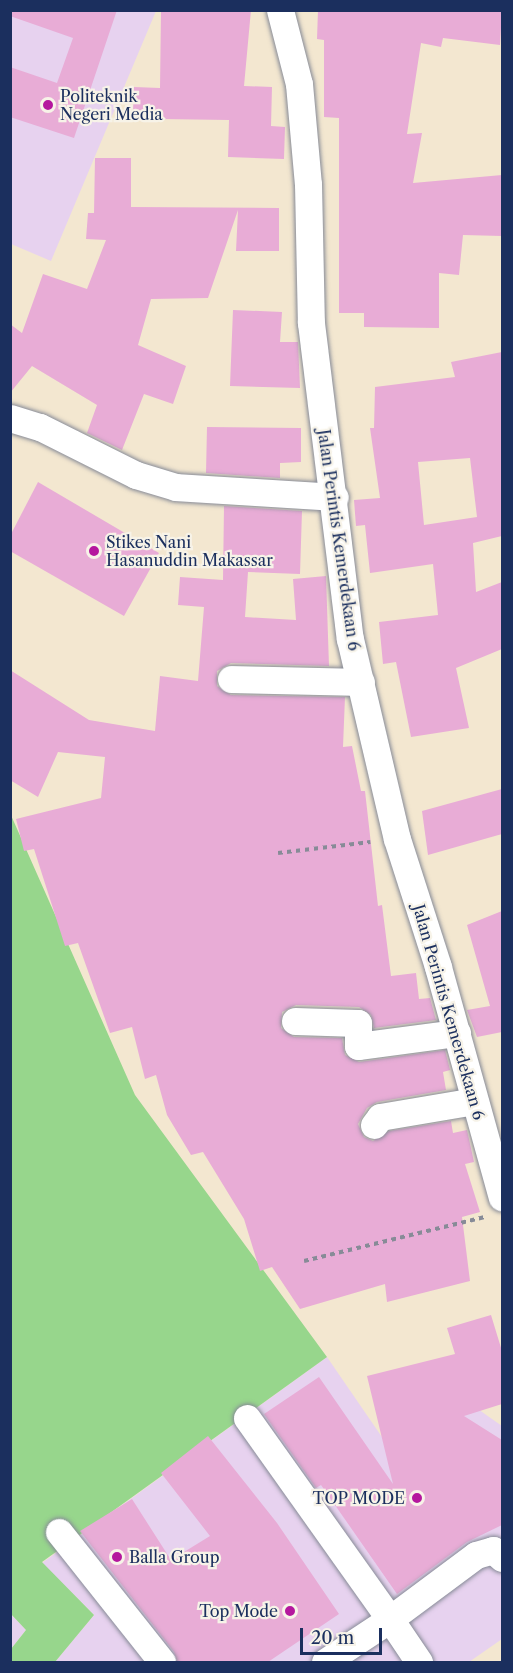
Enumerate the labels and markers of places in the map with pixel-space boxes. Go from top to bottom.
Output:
place label: Politeknik Negeri Media [60,86,163,124]
marker: Politeknik Negeri Media [41,98,55,112]
place label: Stikes Nani Hasanuddin Makassar [106,532,273,570]
marker: Stikes Nani Hasanuddin Makassar [87,544,101,558]
place label: TOP MODE [312,1488,405,1508]
marker: TOP MODE [410,1491,424,1505]
place label: Balla Group [129,1547,220,1567]
marker: Balla Group [110,1550,124,1564]
place label: Top Mode [199,1601,278,1621]
marker: Top Mode [283,1604,297,1618]

